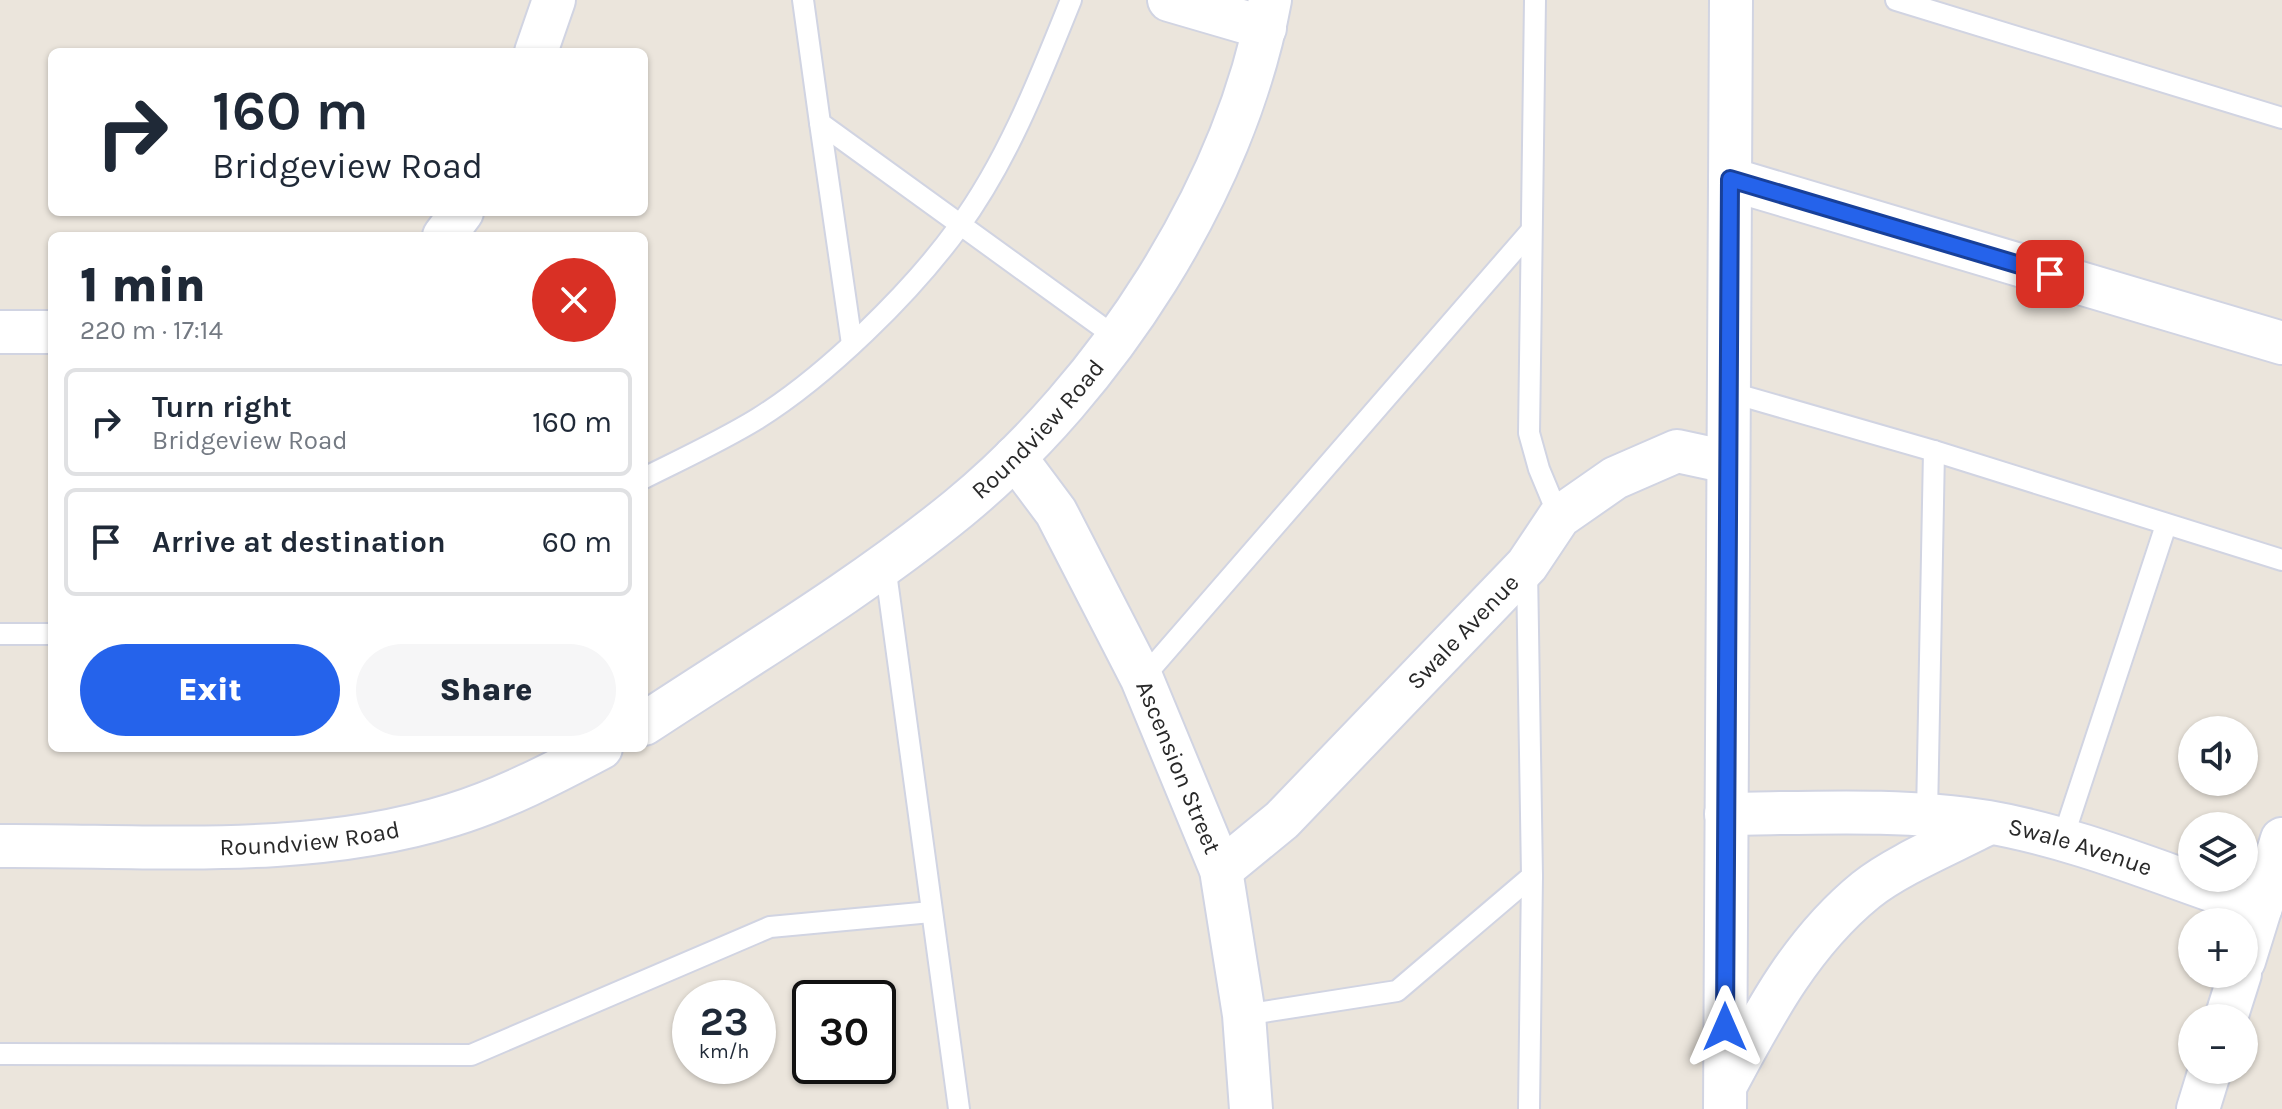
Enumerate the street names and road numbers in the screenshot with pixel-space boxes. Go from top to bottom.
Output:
street label: Roundview Road [966,354,1110,505]
street label: Swale Avenue [1401,568,1525,695]
street label: Ascension Street [1130,677,1227,858]
street label: Swale Avenue [2006,812,2156,882]
street label: Roundview Road [219,815,402,861]

